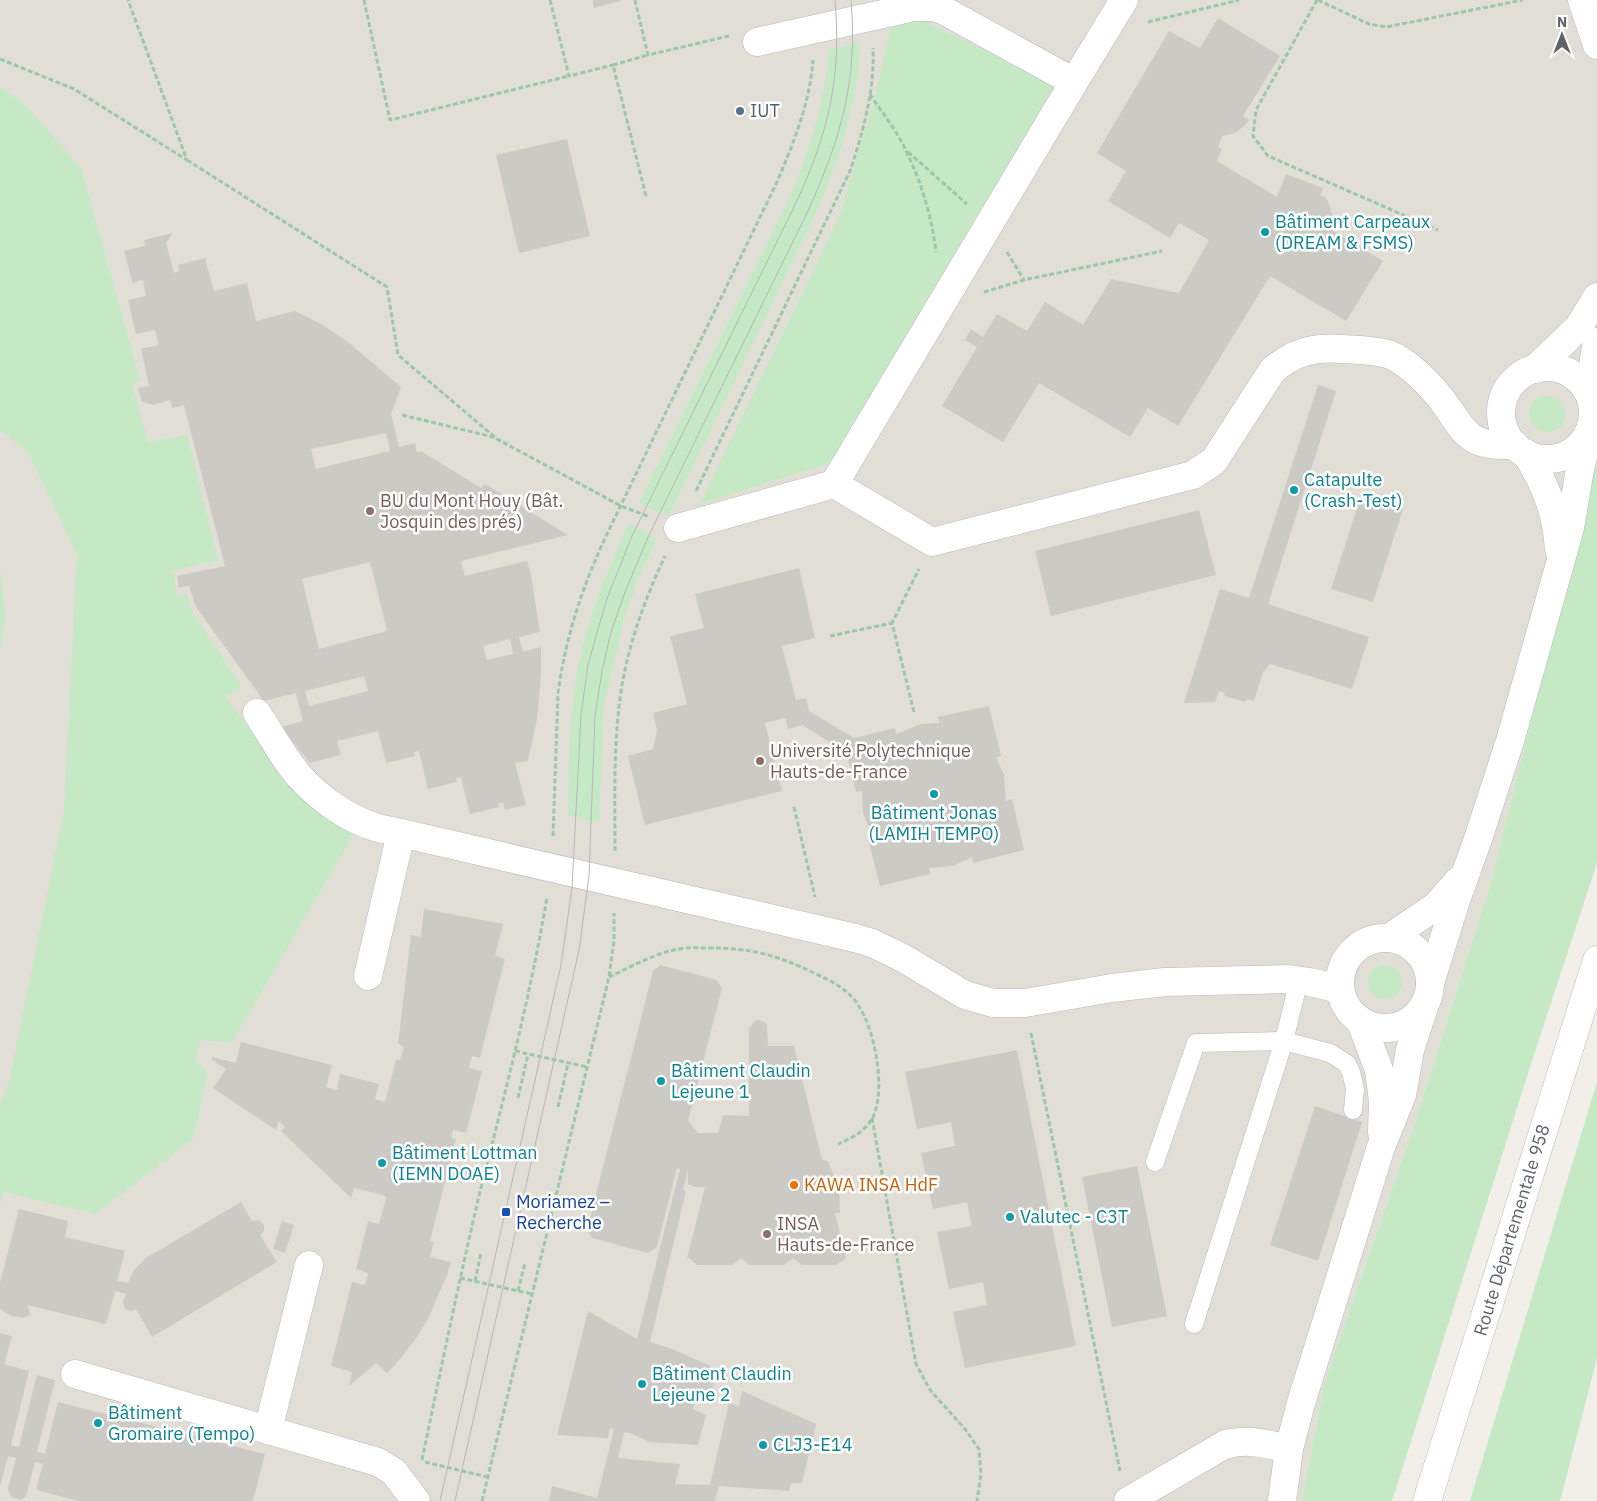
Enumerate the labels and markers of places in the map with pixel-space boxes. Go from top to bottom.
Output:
place label: IUT [750,99,780,122]
marker: IUT [734,105,746,117]
place label: Bâtiment Carpeaux (DREAM & FSMS) [1275,210,1430,254]
marker: Bâtiment Carpeaux (DREAM & FSMS) [1259,226,1271,238]
place label: Catapulte (Crash-Test) [1304,468,1403,512]
marker: Catapulte (Crash-Test) [1288,484,1300,496]
place label: BU du Mont Houy (Bât. Josquin des prés) [380,489,563,533]
marker: BU du Mont Houy (Bât. Josquin des prés) [364,505,376,517]
place label: Université Polytechnique Hauts-de-France [770,739,971,783]
marker: Université Polytechnique Hauts-de-France [754,755,766,767]
marker: Bâtiment Jonas (LAMIH TEMPO) [928,788,940,800]
place label: Bâtiment Jonas (LAMIH TEMPO) [869,801,999,845]
place label: Bâtiment Claudin Lejeune 1 [671,1059,811,1103]
marker: Bâtiment Claudin Lejeune 1 [655,1075,667,1087]
place label: Bâtiment Lottman (IEMN DOAE) [392,1141,538,1185]
marker: Bâtiment Lottman (IEMN DOAE) [376,1157,388,1169]
place label: KAWA INSA HdF [804,1173,938,1196]
marker: KAWA INSA HdF [788,1179,800,1191]
place label: Moriamez – Recherche [516,1190,610,1234]
place label: Valutec - C3T [1020,1205,1128,1228]
marker: Moriamez – Recherche [500,1206,512,1218]
marker: Valutec - C3T [1004,1211,1016,1223]
place label: INSA Hauts-de-France [777,1212,915,1256]
marker: INSA Hauts-de-France [761,1228,773,1240]
place label: Bâtiment Claudin Lejeune 2 [652,1362,792,1406]
marker: Bâtiment Claudin Lejeune 2 [636,1378,648,1390]
place label: Bâtiment Gromaire (Tempo) [108,1401,255,1445]
marker: Bâtiment Gromaire (Tempo) [92,1417,104,1429]
place label: CLJ3-E14 [773,1433,853,1456]
marker: CLJ3-E14 [757,1439,769,1451]

